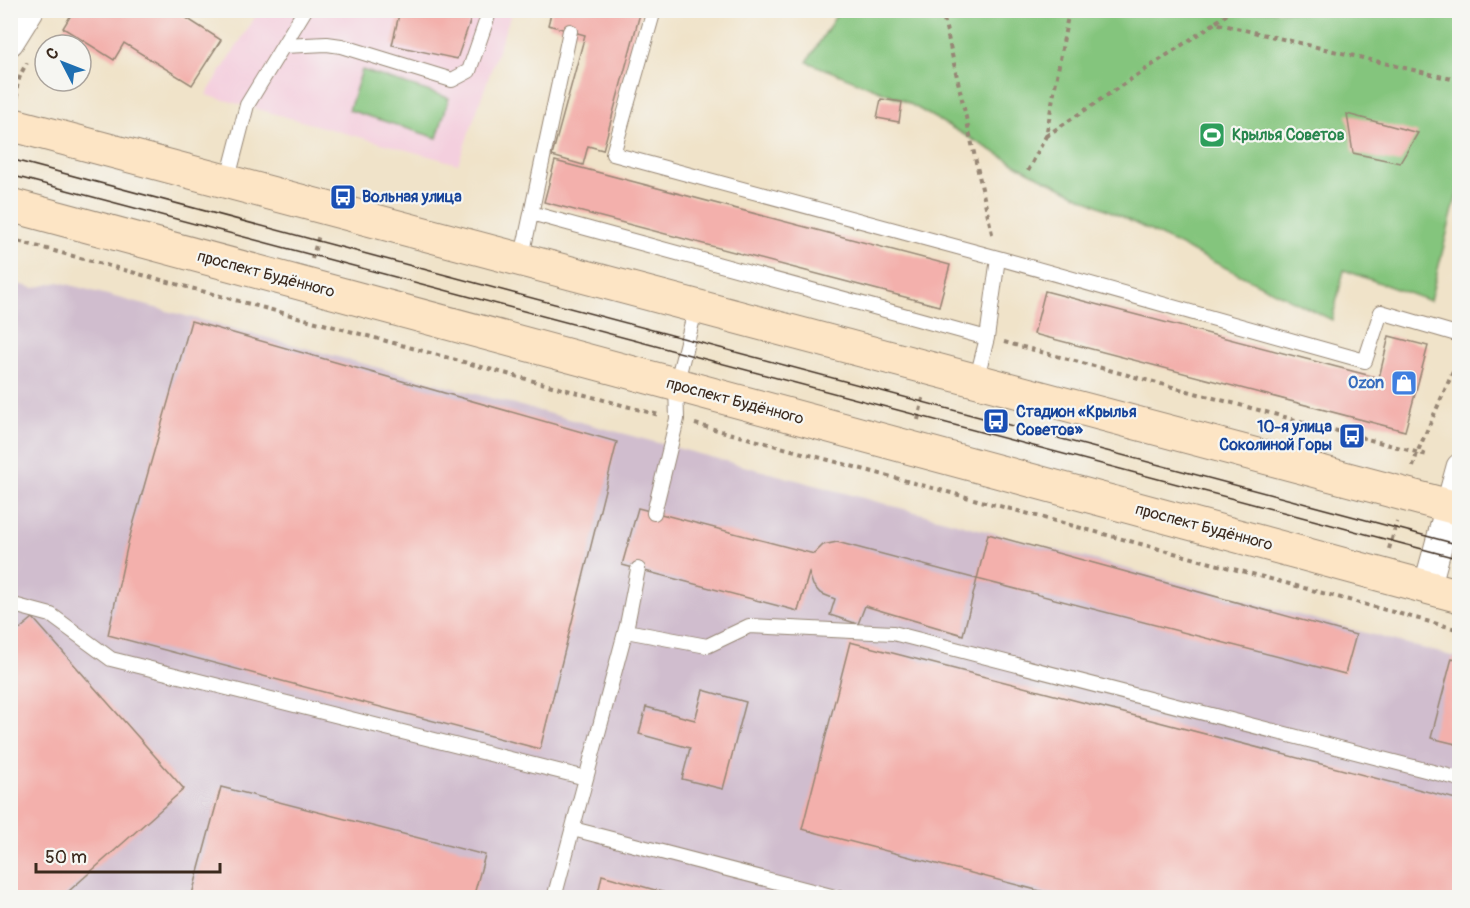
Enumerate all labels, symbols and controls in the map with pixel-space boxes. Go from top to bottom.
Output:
north arrow [33,33,93,93]
text: С [42,43,63,64]
sports icon: Крылья Советов [1197,120,1227,150]
place label: Крылья Советов [1232,125,1345,145]
bus stop icon: Вольная улица [328,182,358,212]
place label: Вольная улица [362,187,462,207]
street label: проспект Будённого [195,246,337,302]
shop icon: Ozon [1389,368,1419,398]
street label: проспект Будённого [664,373,806,429]
place label: Ozon [1348,373,1384,393]
place label: Стадион «Крылья Советов» [1016,402,1137,440]
bus stop icon: Стадион «Крылья Советов» [981,406,1011,436]
place label: 10-я улица Соколиной Горы [1219,417,1333,455]
bus stop icon: 10-я улица Соколиной Горы [1337,421,1367,451]
street label: проспект Будённого [1133,499,1275,555]
scale bar [36,836,220,874]
text: 50 m [45,846,87,869]

